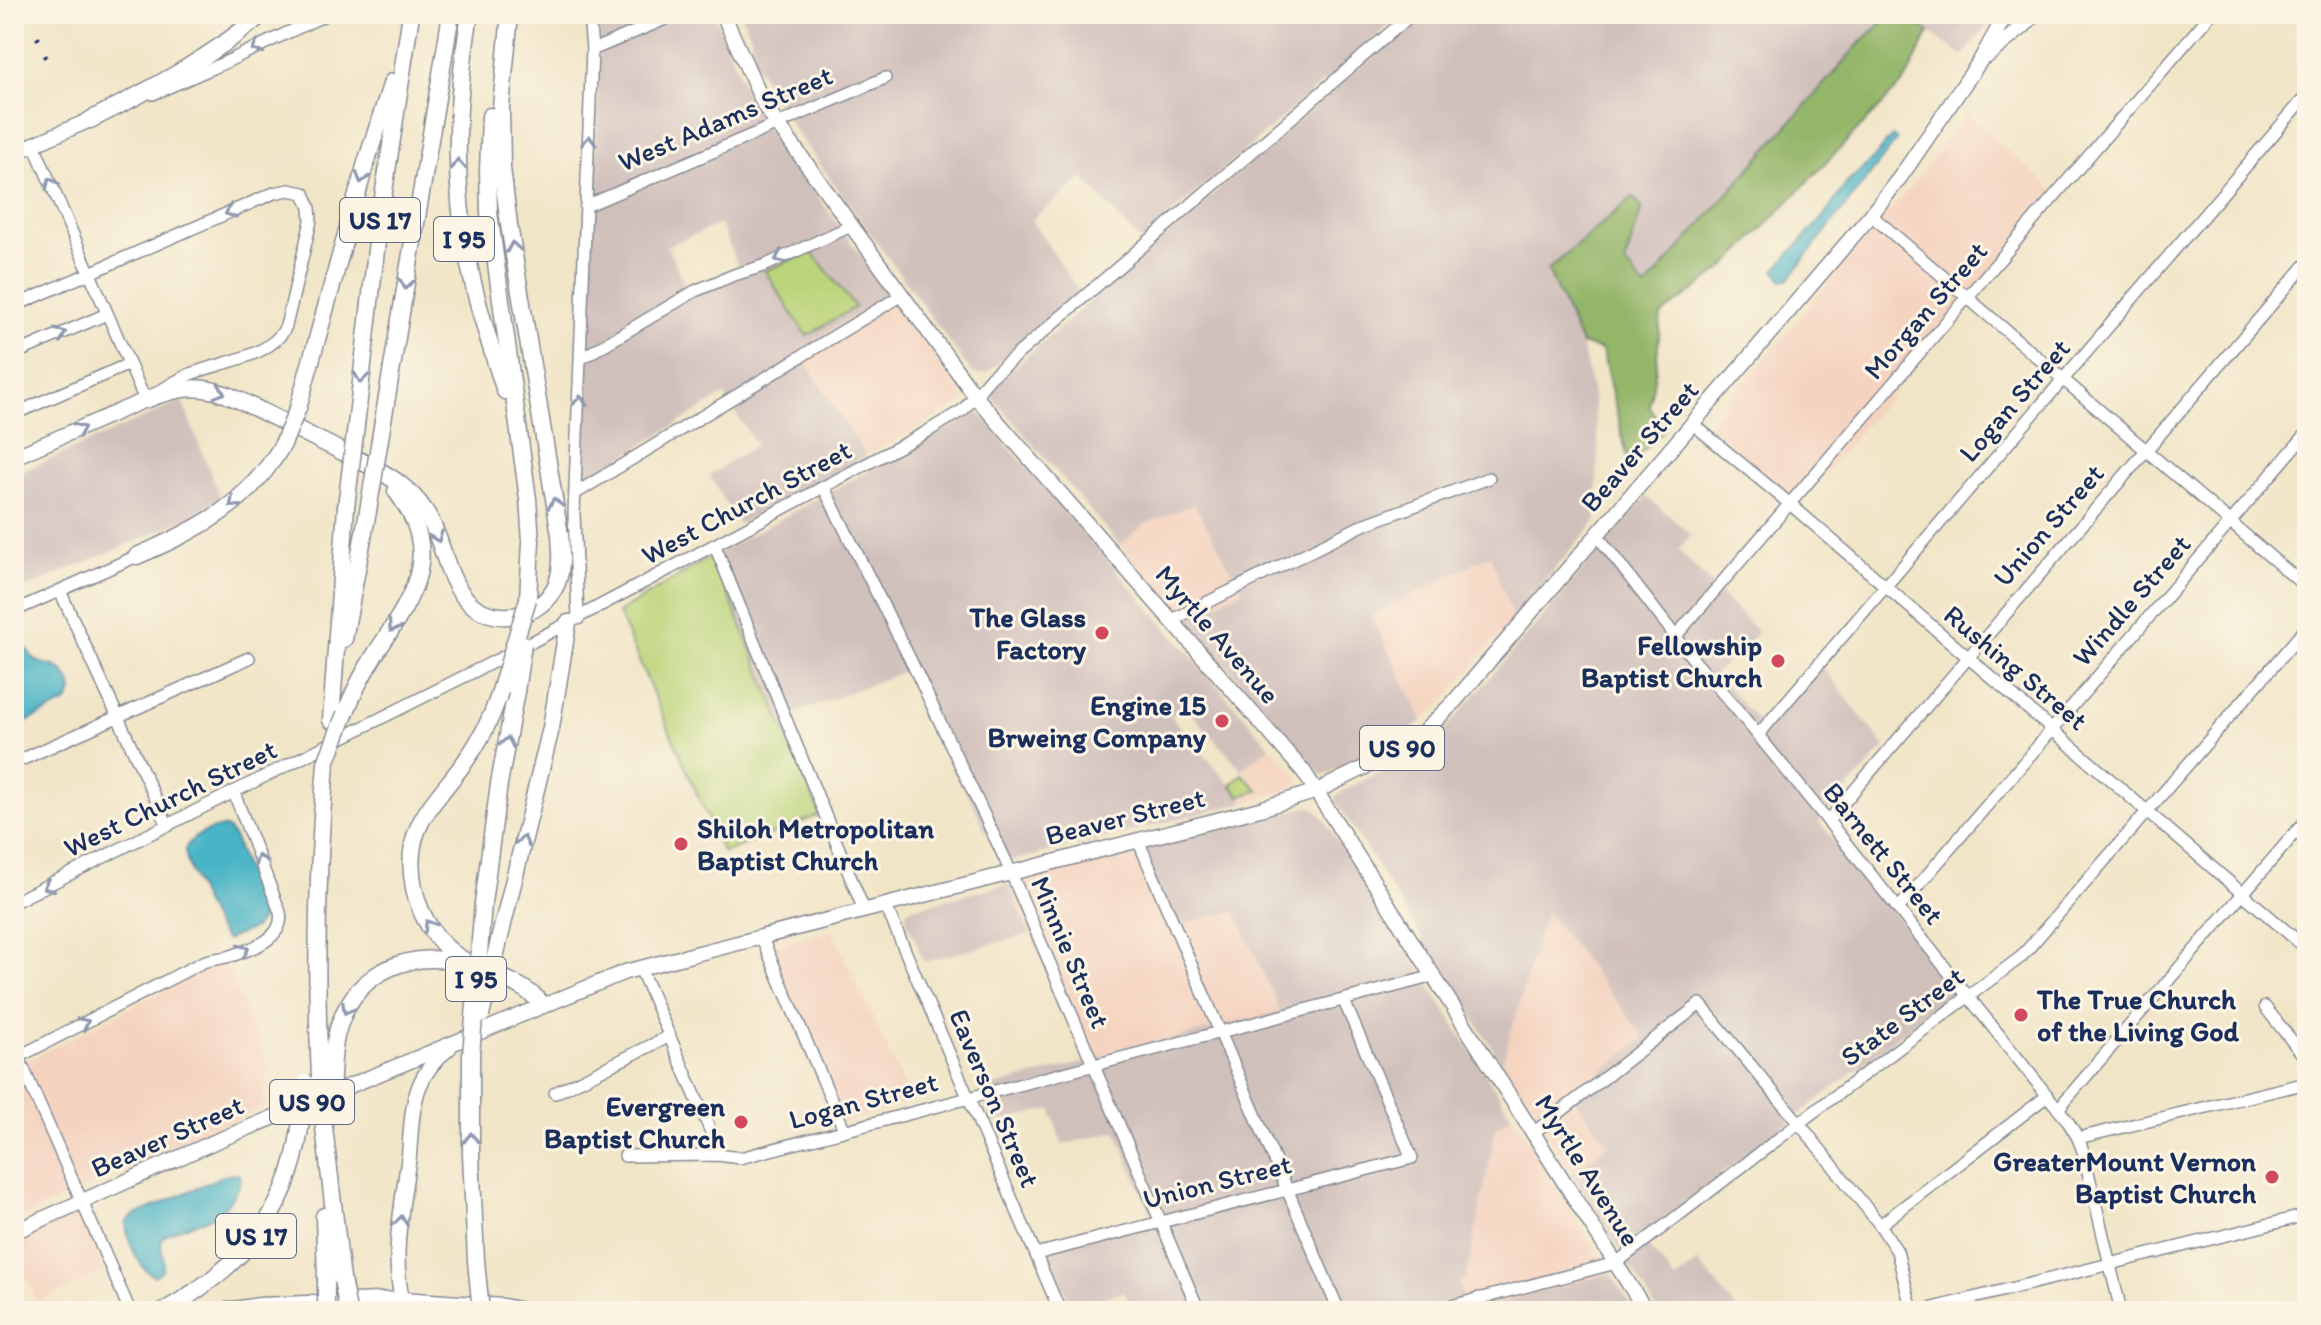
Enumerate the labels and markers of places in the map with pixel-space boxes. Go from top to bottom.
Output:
place label: The Glass Factory [968,600,1087,666]
marker: The Glass Factory [1093,624,1111,642]
place label: Fellowship Baptist Church [1581,628,1763,694]
marker: Fellowship Baptist Church [1769,652,1787,670]
place label: Engine 15 Brweing Company [988,688,1207,754]
marker: Engine 15 Brweing Company [1213,712,1231,730]
place label: Shiloh Metropolitan Baptist Church [697,811,934,877]
marker: Shiloh Metropolitan Baptist Church [672,835,690,853]
place label: The True Church of the Living God [2036,982,2240,1048]
marker: The True Church of the Living God [2012,1006,2030,1024]
place label: Evergreen Baptist Church [544,1089,726,1155]
marker: Evergreen Baptist Church [732,1113,750,1131]
place label: GreaterMount Vernon Baptist Church [1993,1144,2257,1210]
marker: GreaterMount Vernon Baptist Church [2263,1168,2281,1186]

